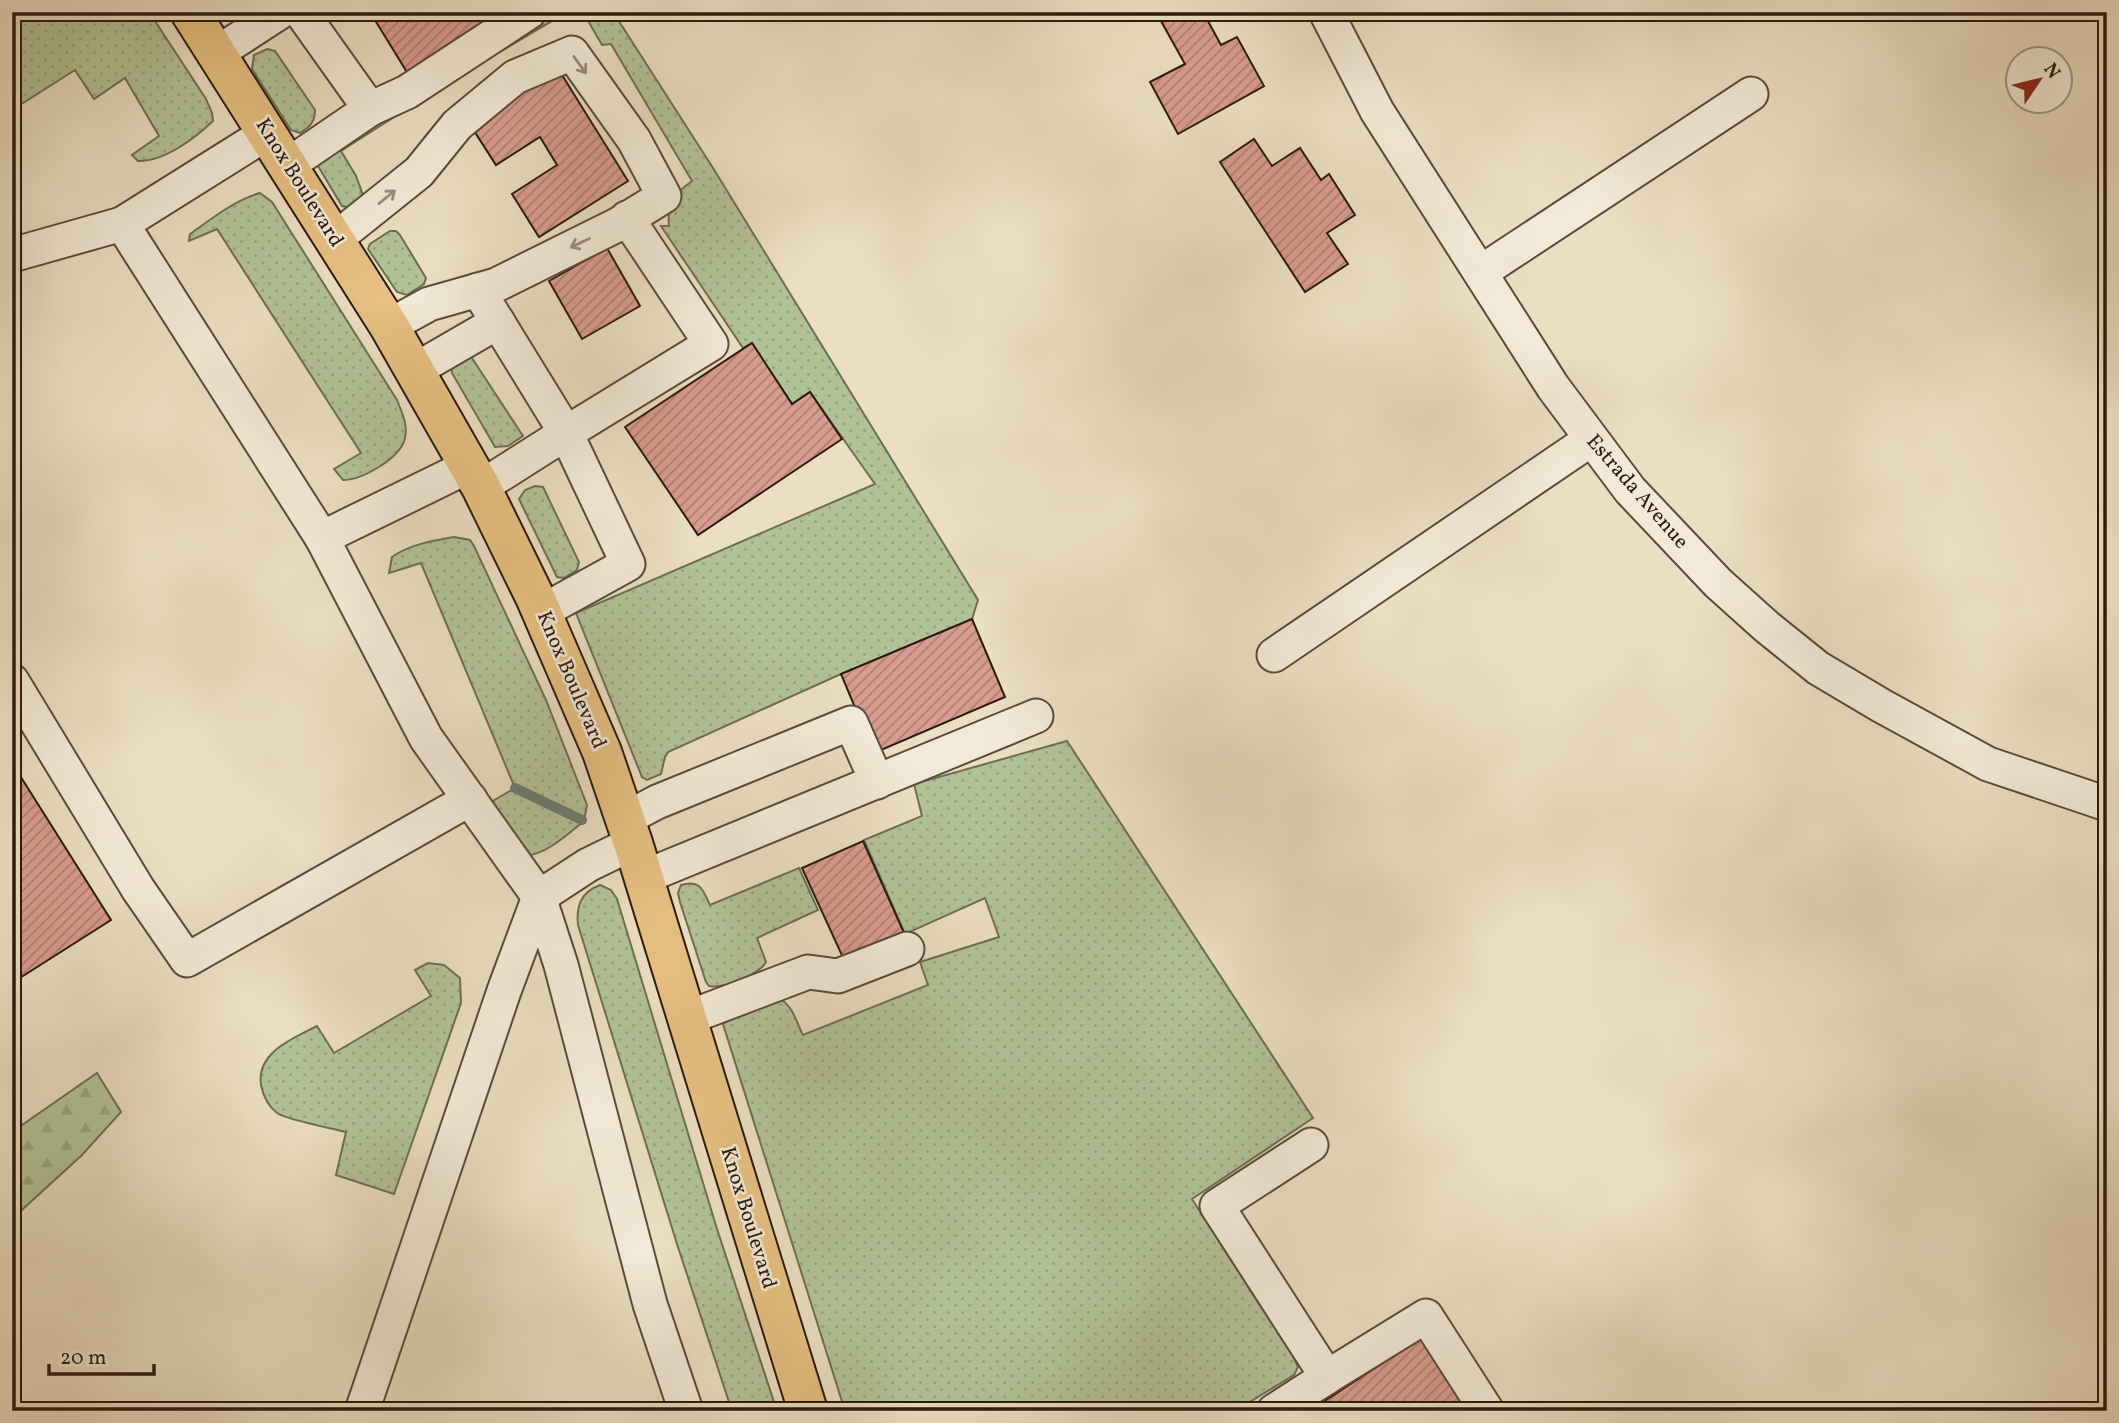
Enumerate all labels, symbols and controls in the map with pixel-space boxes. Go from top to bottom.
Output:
north arrow [2004,46,2074,116]
one-way arrow [573,55,587,74]
text: N [2037,58,2066,85]
street label: Knox Boulevard [248,113,350,253]
one-way arrow [378,189,396,205]
one-way arrow [570,237,591,250]
street label: Estrada Avenue [1579,428,1695,556]
street label: Knox Boulevard [529,607,613,753]
street label: Knox Boulevard [713,1143,783,1293]
scale bar [49,1332,154,1376]
text: 20 m [60,1344,106,1373]

